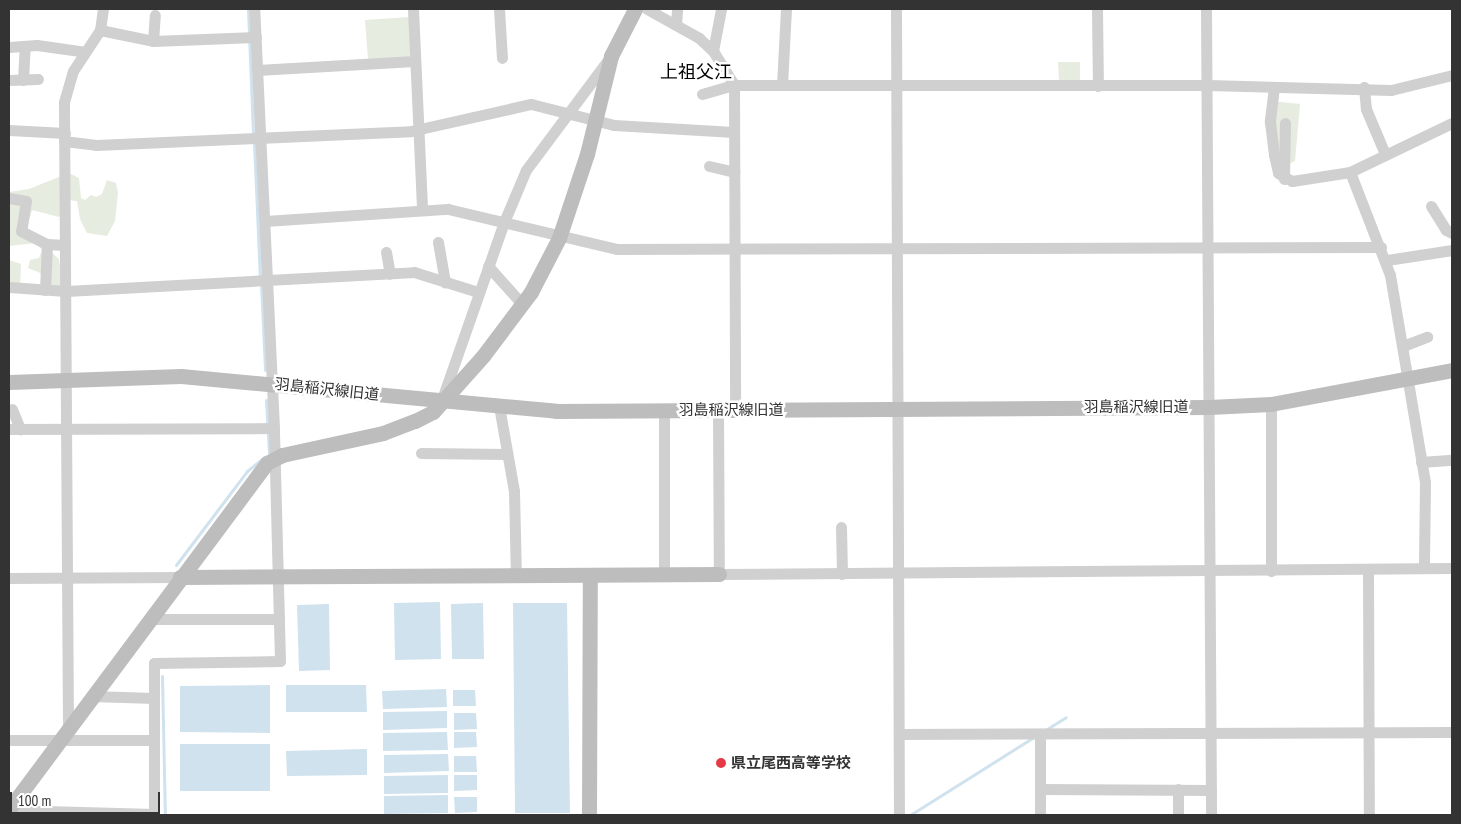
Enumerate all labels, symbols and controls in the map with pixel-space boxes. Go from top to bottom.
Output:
district label: 上祖父江 [660,61,732,83]
street label: 羽島稲沢線旧道 [274,375,380,403]
street label: 羽島稲沢線旧道 [1084,398,1188,416]
street label: 羽島稲沢線旧道 [679,401,783,419]
place label: 県立尾西高等学校 [731,754,851,772]
marker: 県立尾西高等学校 [715,757,727,769]
scale bar [12,782,162,814]
text: 100 m [18,791,51,810]

